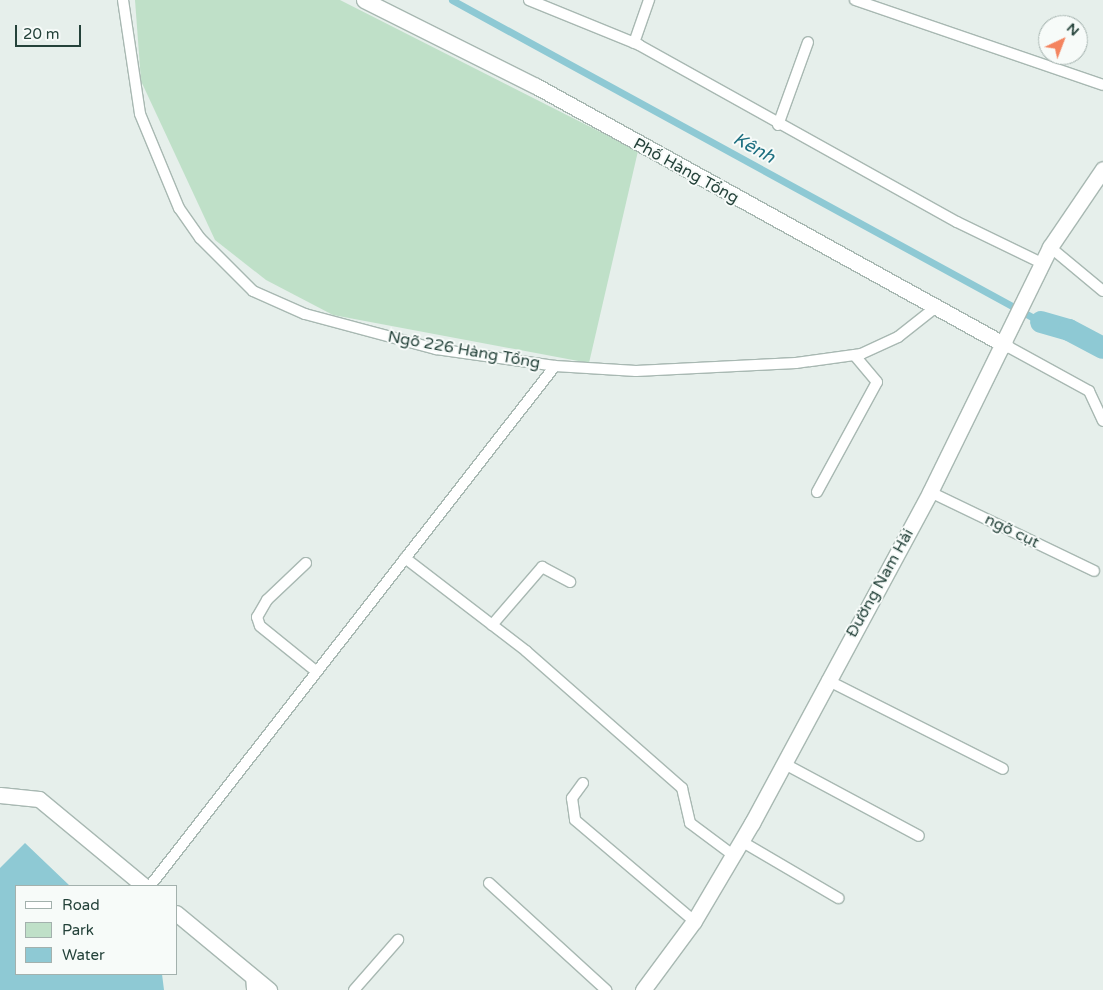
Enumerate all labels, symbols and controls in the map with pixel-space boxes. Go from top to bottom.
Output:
scale bar [18,15,84,47]
north arrow [1038,15,1088,65]
text: N [1063,19,1083,39]
text: 20 m [23,25,60,43]
water label: Kênh [729,128,779,168]
street label: Phố Hàng Tổng [630,134,742,208]
street label: Ngõ 226 Hàng Tổng [386,327,542,373]
street label: ngõ cụt [982,510,1042,552]
street label: Đường Nam Hải [842,525,918,641]
legend [15,885,178,975]
text: Road [62,896,100,914]
text: Park [62,921,94,939]
text: Water [62,946,105,964]

